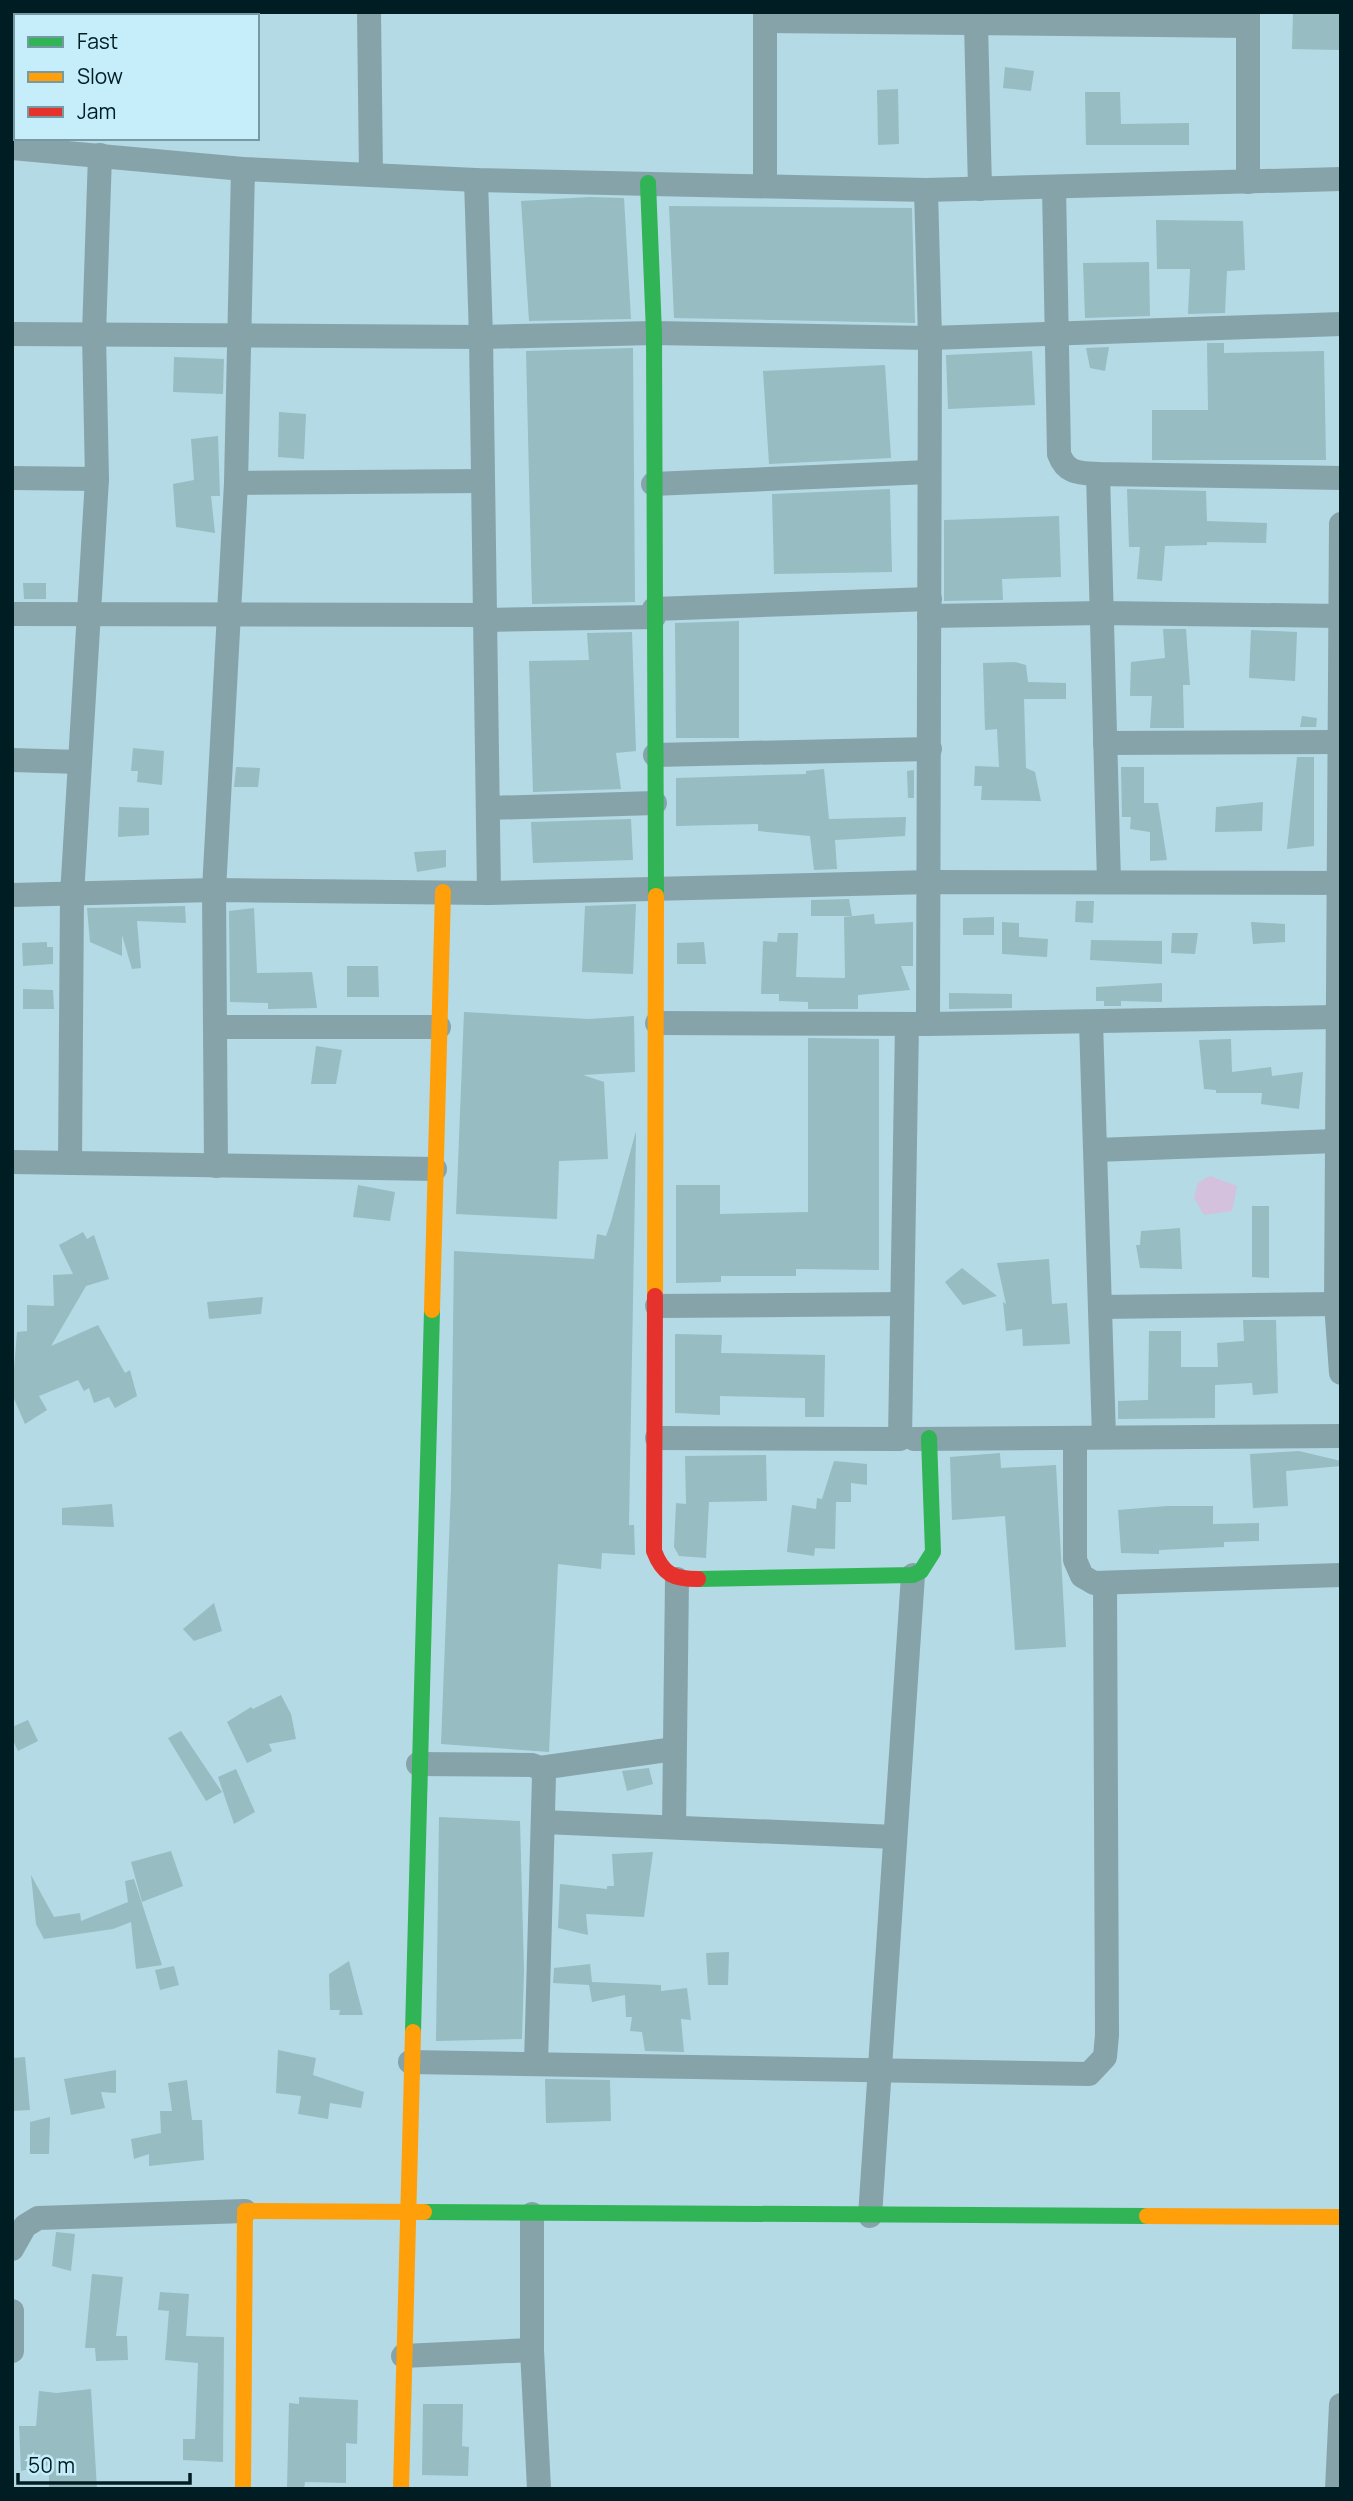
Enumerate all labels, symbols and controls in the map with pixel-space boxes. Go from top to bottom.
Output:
legend [14,14,259,140]
text: Fast [77,27,118,55]
text: Slow [77,62,123,90]
text: Jam [77,97,116,125]
scale bar [18,2442,189,2486]
text: 50 m [28,2451,75,2479]

